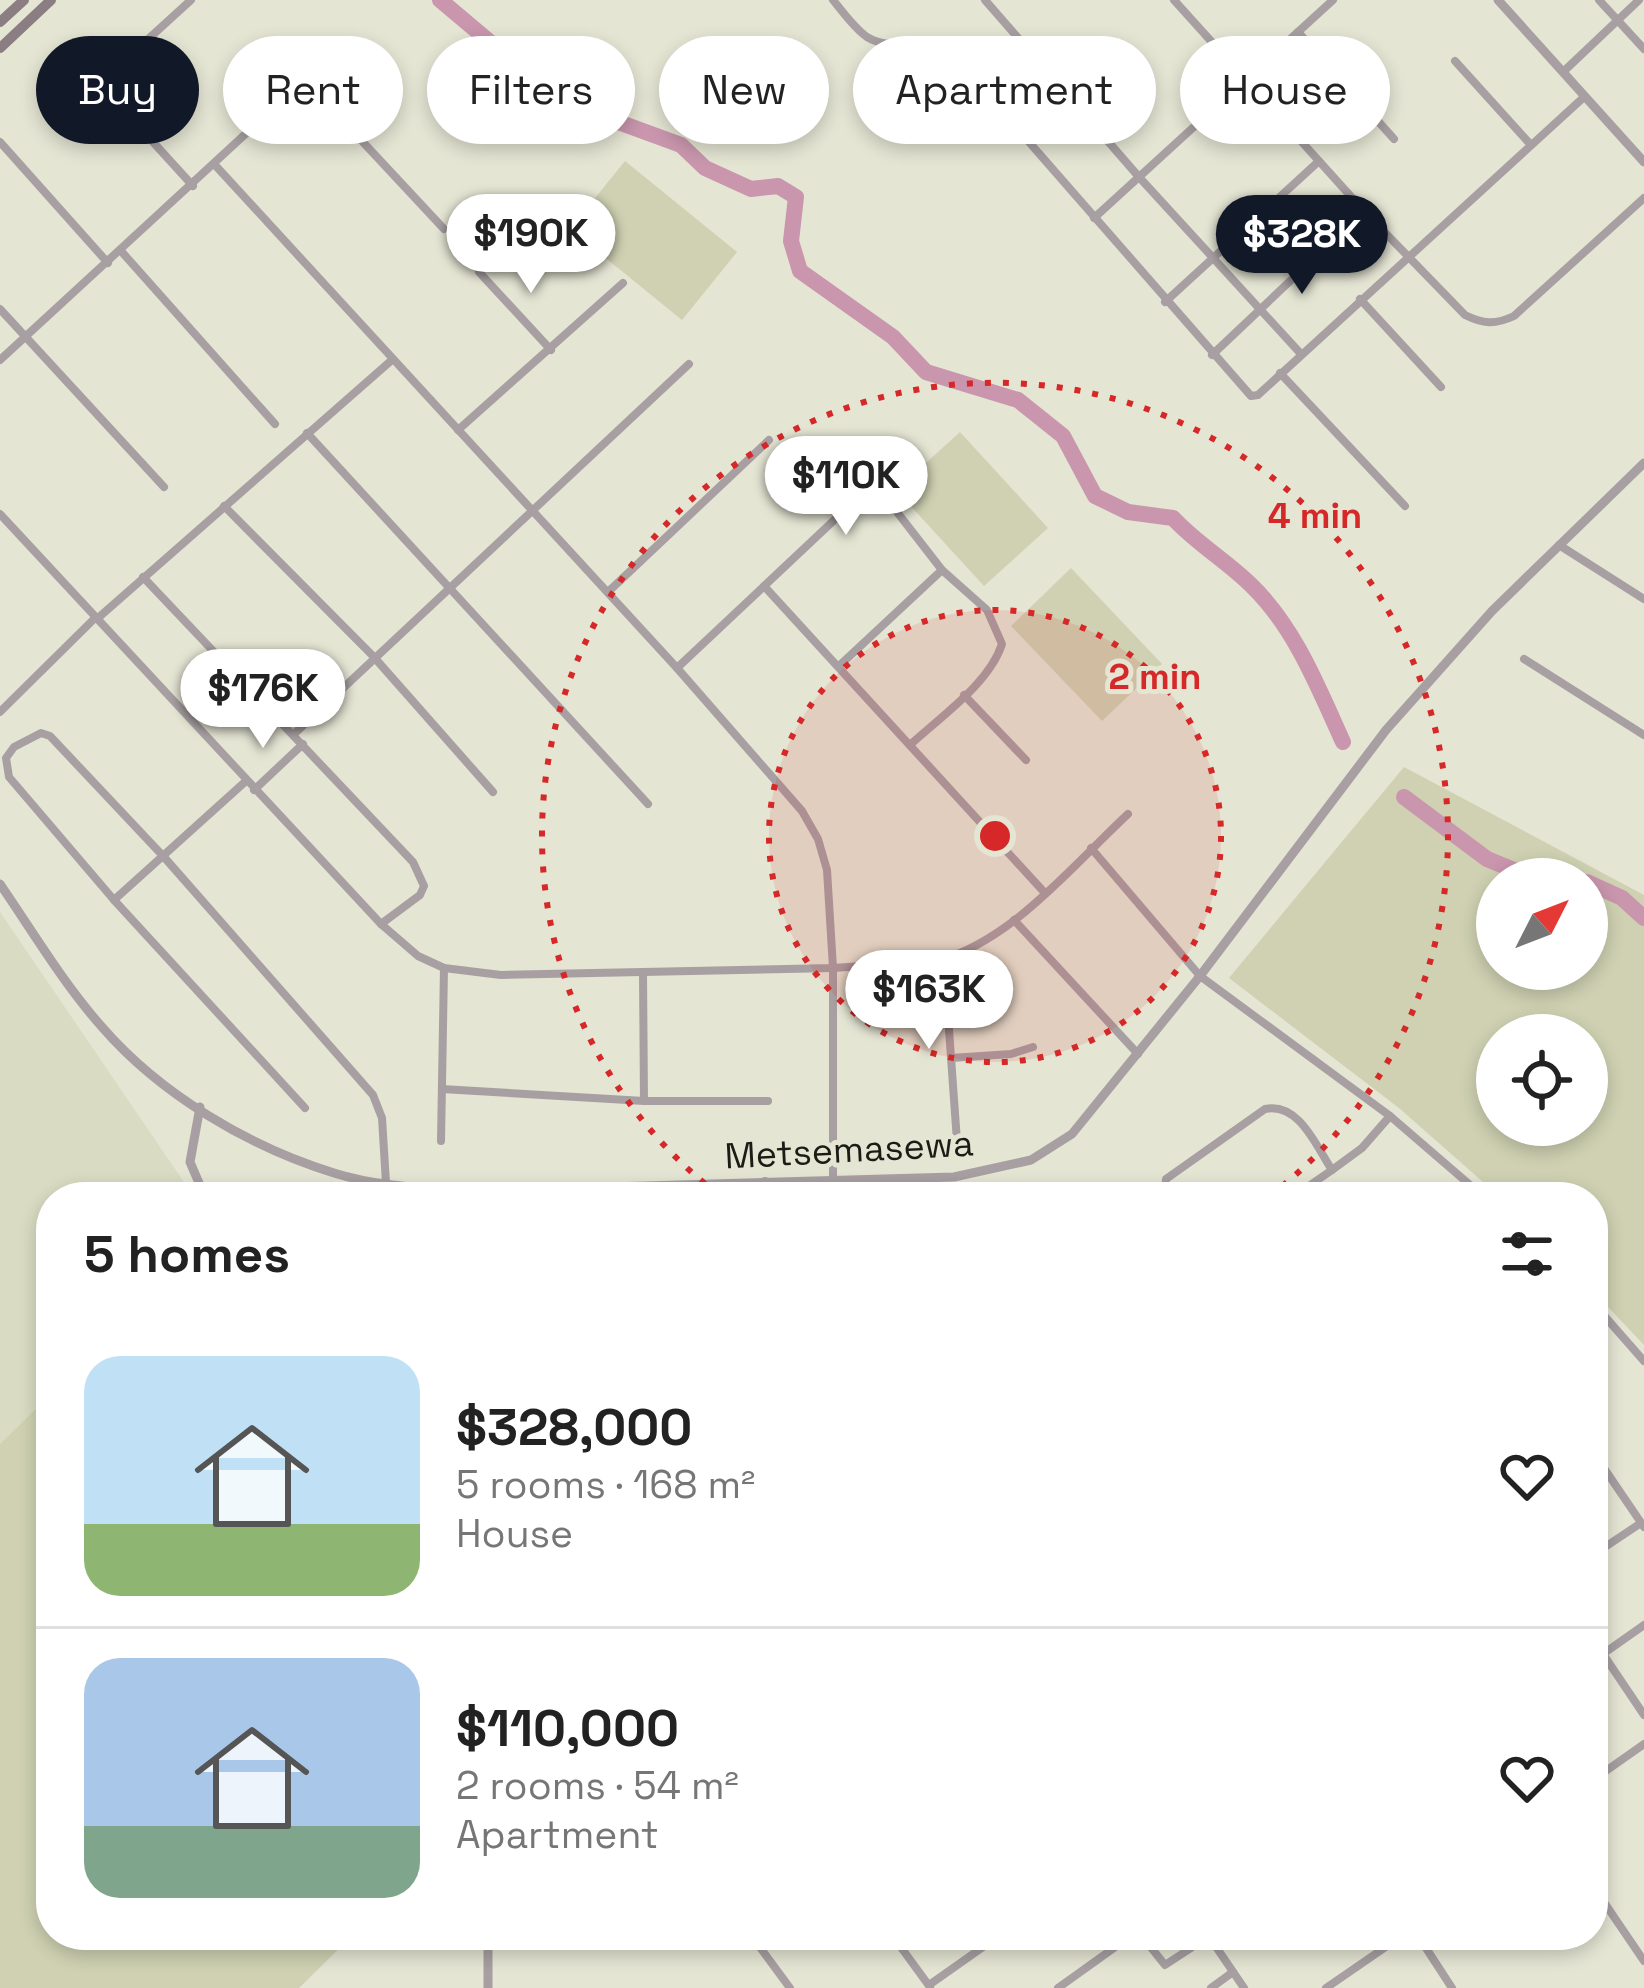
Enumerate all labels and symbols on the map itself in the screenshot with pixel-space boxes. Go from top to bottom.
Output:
pin: $190K [447,194,615,296]
pin: $328K [1218,195,1386,297]
pin: $110K [762,436,930,538]
text: 4 min [1268,493,1362,539]
pin: $176K [179,649,347,751]
text: 2 min [1108,654,1202,700]
centre of rings [974,815,1016,857]
north arrow [1476,858,1608,990]
pin: $163K [845,950,1013,1052]
street label: Metsemasewa [723,1121,975,1179]

